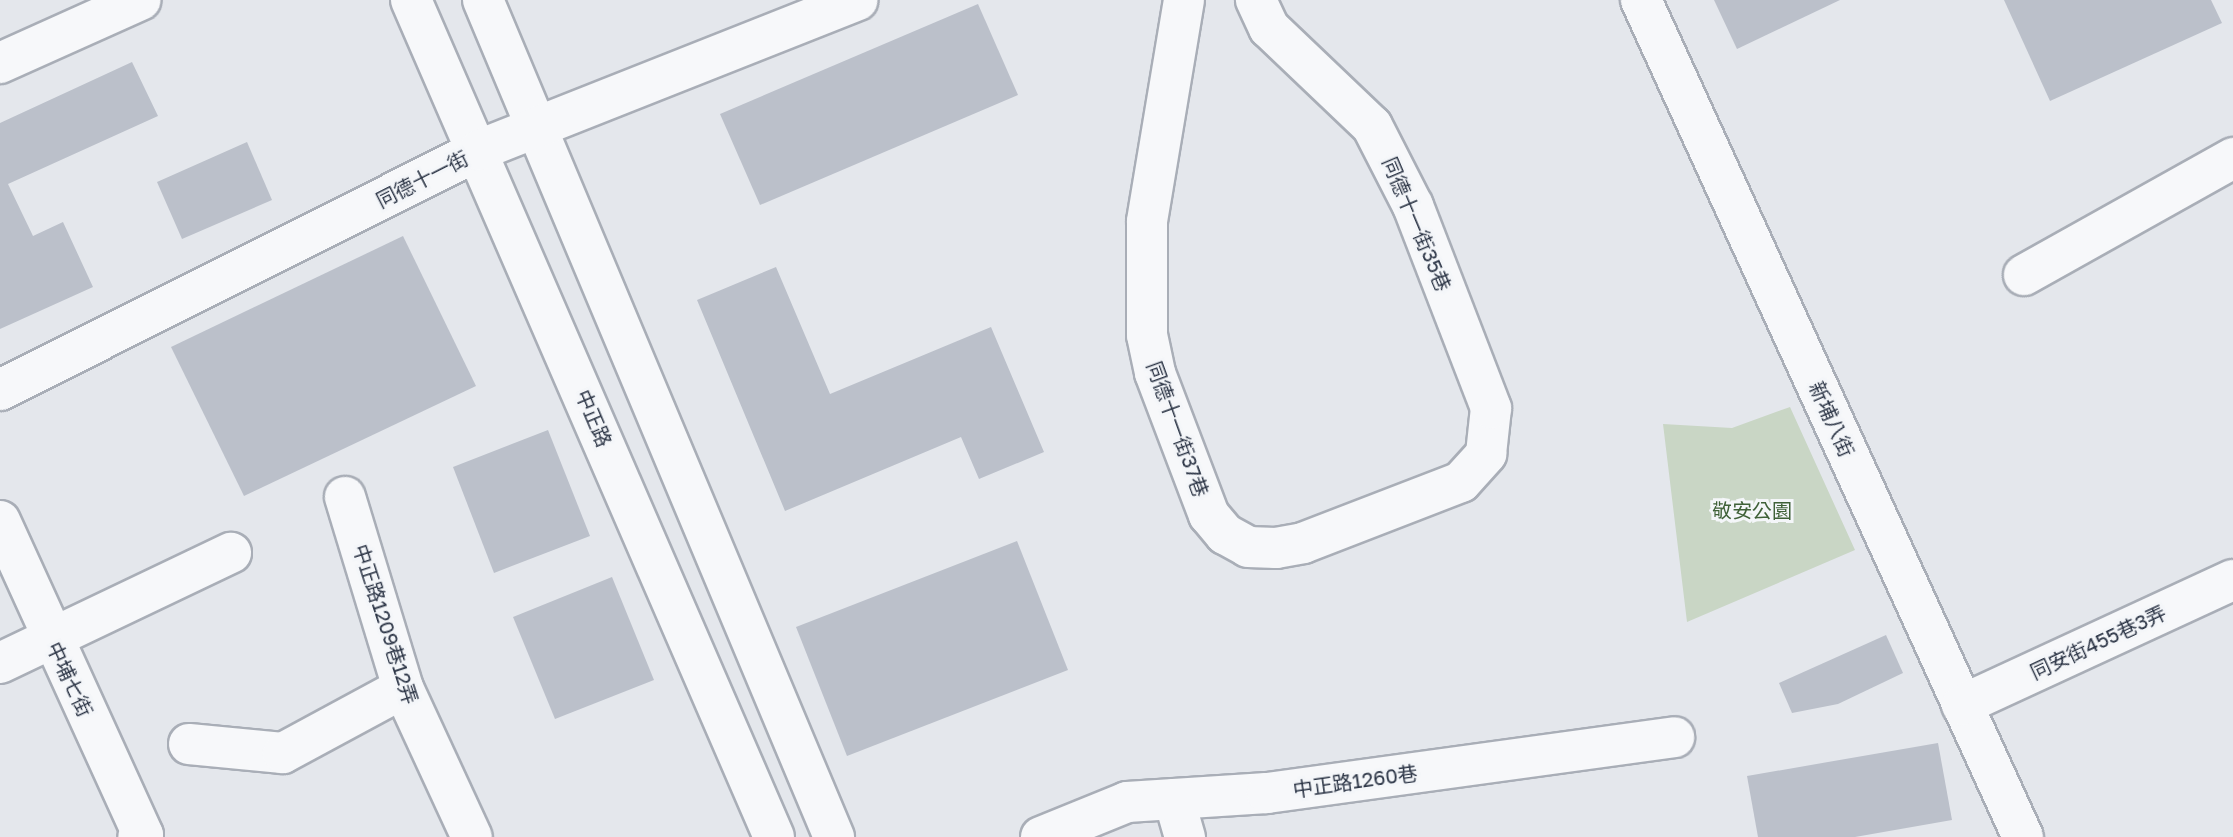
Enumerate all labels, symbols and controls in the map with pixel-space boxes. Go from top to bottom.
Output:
street label: 同德十一街 [372,146,472,212]
street label: 同德十一街35巷 [1378,153,1456,295]
street label: 同德十一街37巷 [1142,358,1214,500]
street label: 新埔八街 [1805,378,1859,460]
street label: 中正路 [571,386,617,450]
park label: 敬安公園 [1712,498,1792,522]
street label: 中正路1209巷12弄 [349,541,423,707]
street label: 同安街455巷3弄 [2026,600,2170,684]
street label: 中埔七街 [42,638,98,720]
street label: 中正路1260巷 [1291,760,1419,802]

